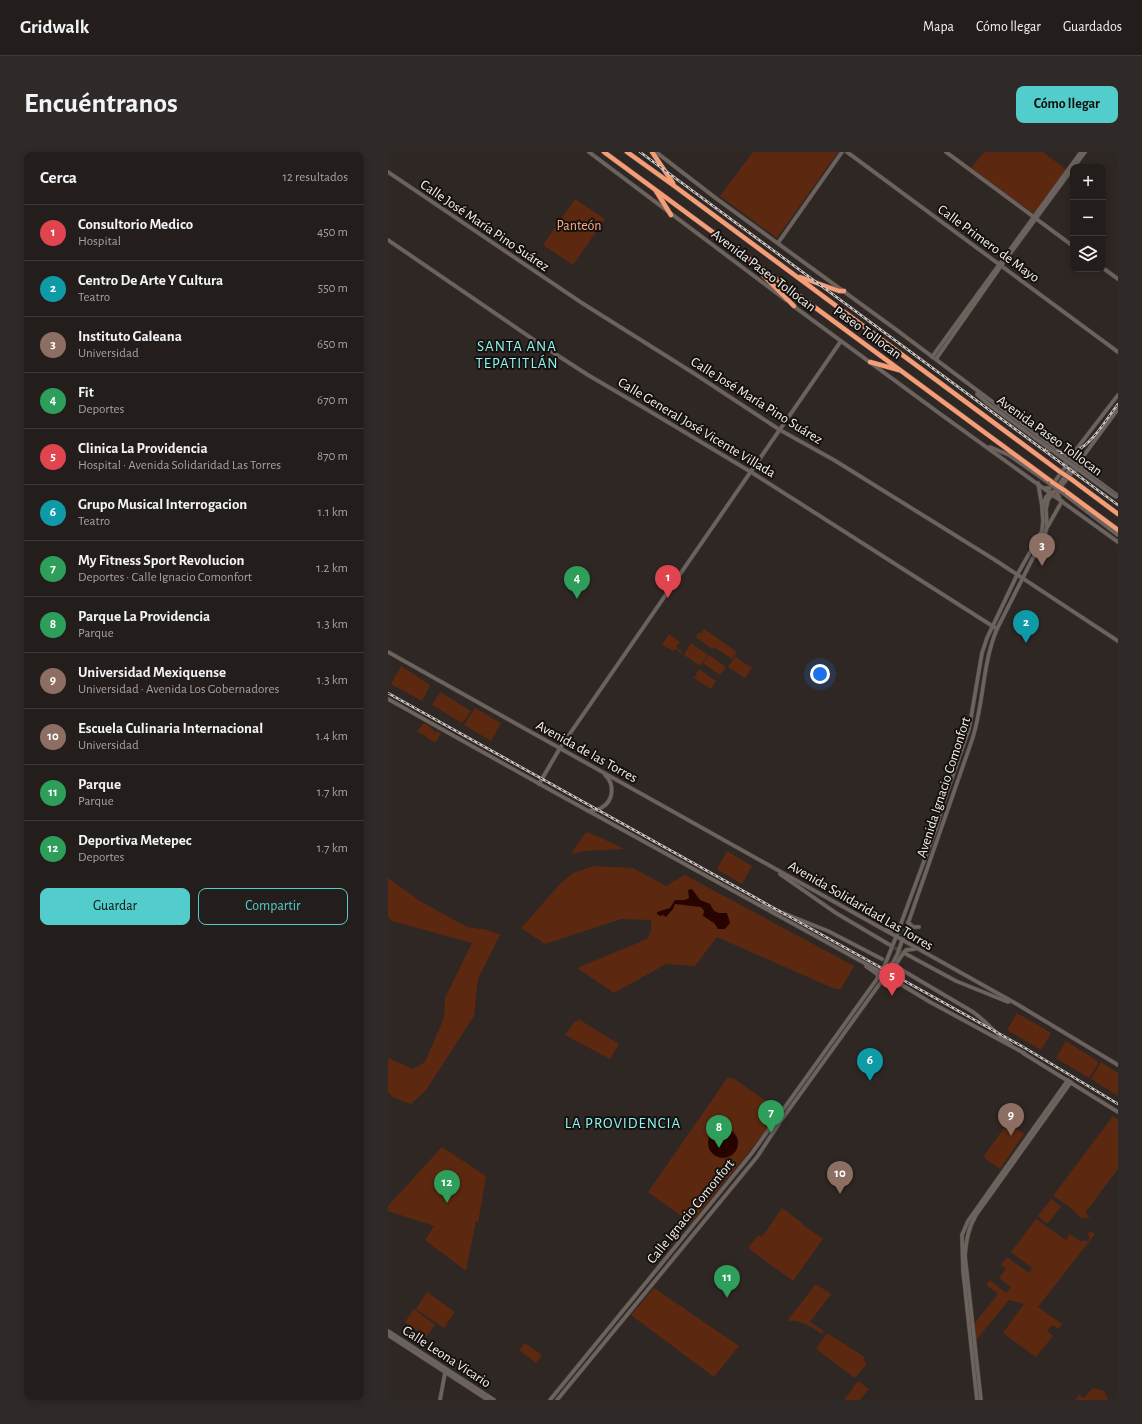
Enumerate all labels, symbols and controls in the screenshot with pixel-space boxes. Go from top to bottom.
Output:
text: Gridwalk [20,18,89,37]
text: Mapa [923,20,954,34]
text: Cómo llegar [976,20,1041,34]
text: Guardados [1063,20,1122,34]
button: Cómo llegar [1016,86,1118,123]
text: Encuéntranos [24,90,178,118]
map controls [1070,164,1106,272]
button: + [1070,164,1106,200]
text: Cerca [40,169,77,186]
text: 12 resultados [283,171,348,184]
street label: Calle José María Pino Suárez [417,177,552,274]
button: − [1070,200,1106,236]
street label: Calle Primero de Mayo [935,202,1042,285]
text: Consultorio Medico [78,217,193,232]
park label: Panteón [556,219,602,233]
text: 1 [51,226,55,239]
text: 450 m [317,226,348,239]
street label: Avenida Paseo Tollocan [709,227,818,314]
text: Hospital [78,235,121,248]
button: layers [1070,236,1106,272]
text: Centro De Arte Y Cultura [78,273,223,288]
text: 2 [50,282,56,295]
text: 550 m [318,282,348,295]
text: Teatro [78,291,110,304]
street label: Paseo Tollocan [831,304,904,362]
text: Instituto Galeana [78,329,182,344]
text: 3 [50,338,56,351]
text: 650 m [317,338,348,351]
district label: SANTA ANA TEPATITLÁN [475,339,559,371]
text: Universidad [78,347,139,360]
street label: Calle José María Pino Suárez [688,355,825,447]
street label: Calle General José Vicente Villada [615,375,778,481]
text: Fit [78,385,94,400]
street label: Avenida Paseo Tollocan [994,393,1105,479]
text: 4 [50,394,56,407]
text: 670 m [317,394,348,407]
text: Deportes [78,403,124,416]
text: Clinica La Providencia [78,441,208,456]
text: 5 [50,450,56,463]
text: 870 m [317,450,348,463]
text: Hospital · Avenida Solidaridad Las Torres [78,459,281,472]
text: Grupo Musical Interrogacion [78,497,247,512]
text: 6 [50,506,56,519]
text: 1.1 km [318,506,348,519]
text: Teatro [78,515,110,528]
pin: 3 [1029,533,1055,566]
text: My Fitness Sport Revolucion [78,553,245,568]
text: 7 [50,562,56,575]
text: 1.2 km [316,562,348,575]
pin: 1 [655,565,681,598]
pin: 4 [564,566,590,599]
text: Deportes · Calle Ignacio Comonfort [78,571,252,584]
text: Parque La Providencia [78,609,210,624]
pin: 2 [1013,610,1039,643]
text: 8 [50,618,56,631]
text: 1.3 km [317,618,348,631]
text: Parque [78,627,114,640]
your location [810,664,830,684]
text: Universidad Mexiquense [78,665,226,680]
text: 9 [50,674,56,687]
text: 1.3 km [317,674,348,687]
text: Universidad · Avenida Los Gobernadores [78,683,279,696]
street label: Avenida Ignacio Comonfort [915,715,973,859]
street label: Avenida de las Torres [534,718,640,785]
text: Escuela Culinaria Internacional [78,721,263,736]
text: 10 [47,730,59,743]
text: 1.4 km [316,730,348,743]
text: Universidad [78,739,139,752]
text: Parque [78,777,121,792]
text: 11 [48,786,58,799]
text: 1.7 km [317,786,348,799]
text: Parque [78,795,114,808]
text: Deportiva Metepec [78,833,192,848]
text: 12 [48,842,58,855]
text: 1.7 km [317,842,348,855]
text: Deportes [78,851,124,864]
street label: Avenida Solidaridad Las Torres [786,859,935,953]
button: Guardar [40,888,190,925]
button: Compartir [198,888,348,925]
pin: 5 [879,963,905,996]
pin: 6 [857,1048,883,1081]
pin: 7 [758,1100,784,1133]
pin: 9 [998,1103,1024,1136]
pin: 8 [706,1115,732,1148]
district label: LA PROVIDENCIA [565,1116,681,1131]
street label: Calle Ignacio Comonfort [645,1156,737,1266]
pin: 10 [827,1161,853,1194]
pin: 12 [434,1170,460,1203]
pin: 11 [714,1265,740,1298]
street label: Calle Leona Vicario [400,1323,493,1391]

